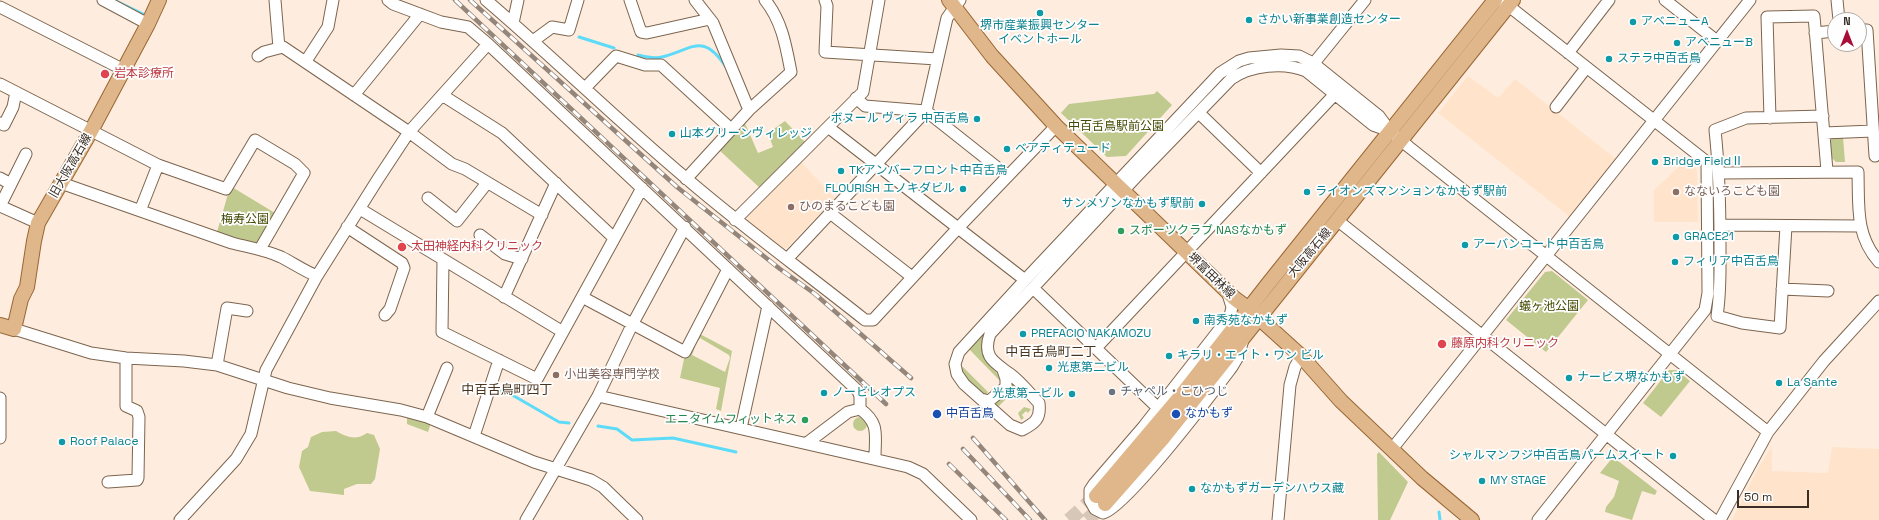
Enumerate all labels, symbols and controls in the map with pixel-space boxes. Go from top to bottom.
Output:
marker: 堺市産業振興センター イベントホール [1035,8,1045,18]
north arrow [1827,12,1867,52]
place label: さかい新事業創造センター [1257,13,1401,27]
text: N [1843,14,1851,28]
marker: さかい新事業創造センター [1244,15,1254,25]
place label: アベニューA [1641,15,1709,29]
marker: アベニューA [1628,17,1638,27]
place label: 堺市産業振興センター イベントホール [980,19,1100,47]
place label: アベニューB [1685,36,1753,50]
marker: アベニューB [1672,38,1682,48]
place label: ステラ中百舌鳥 [1617,52,1701,66]
marker: ステラ中百舌鳥 [1604,54,1614,64]
place label: 岩本診療所 [114,67,174,81]
marker: 岩本診療所 [99,68,111,80]
place label: ボヌール ヴィラ 中百舌鳥 [831,112,969,126]
marker: ボヌール ヴィラ 中百舌鳥 [972,114,982,124]
park label: 中百舌鳥駅前公園 [1068,120,1164,134]
place label: 山本グリーンヴィレッジ [680,127,812,141]
marker: 山本グリーンヴィレッジ [667,129,677,139]
street label: 旧大阪高石線 [47,131,95,201]
place label: ベアティテュード [1015,142,1111,156]
marker: ベアティテュード [1002,144,1012,154]
place label: Bridge FieldⅡ [1663,155,1743,169]
marker: Bridge FieldⅡ [1650,157,1660,167]
place label: TKアンバーフロント中百舌鳥 [849,164,1007,178]
marker: TKアンバーフロント中百舌鳥 [836,166,846,176]
place label: FLOURISH エノキダビル [825,182,955,196]
marker: FLOURISH エノキダビル [958,184,968,194]
place label: ライオンズマンションなかもず駅前 [1315,185,1507,199]
place label: なないろこども園 [1684,185,1780,199]
marker: ライオンズマンションなかもず駅前 [1302,187,1312,197]
marker: なないろこども園 [1671,187,1681,197]
place label: サンメゾンなかもず駅前 [1062,197,1194,211]
marker: サンメゾンなかもず駅前 [1197,199,1207,209]
place label: ひのまるこども園 [799,200,895,214]
marker: ひのまるこども園 [786,202,796,212]
park label: 梅寿公園 [221,213,269,227]
place label: スポーツクラブ NASなかもず [1129,224,1287,238]
street label: 大阪高石線 [1285,225,1335,281]
marker: スポーツクラブ NASなかもず [1116,226,1126,236]
place label: GRACE21 [1684,230,1734,244]
marker: GRACE21 [1671,232,1681,242]
place label: アーバンコート中百舌鳥 [1473,238,1604,252]
place label: 太田神経内科クリニック [411,240,543,254]
marker: アーバンコート中百舌鳥 [1460,240,1470,250]
marker: 太田神経内科クリニック [396,241,408,253]
street label: 堺富田林線 [1184,250,1238,302]
place label: フィリア中百舌鳥 [1683,255,1779,269]
marker: フィリア中百舌鳥 [1670,257,1680,267]
park label: 蟻ヶ池公園 [1519,300,1579,314]
place label: 南秀苑なかもず [1204,314,1288,328]
marker: 南秀苑なかもず [1191,316,1201,326]
place label: PREFACIO NAKAMOZU [1031,327,1151,341]
marker: PREFACIO NAKAMOZU [1018,329,1028,339]
place label: 藤原内科クリニック [1451,337,1559,351]
marker: 藤原内科クリニック [1436,338,1448,350]
district label: 中百舌鳥町二丁 [1006,344,1096,360]
place label: キラリ・エイト・ワン ビル [1177,349,1324,363]
marker: キラリ・エイト・ワン ビル [1164,351,1174,361]
place label: 光恵第二ビル [1057,361,1129,375]
marker: 光恵第二ビル [1044,363,1054,373]
place label: 小出美容専門学校 [564,368,660,382]
marker: 小出美容専門学校 [551,370,561,380]
place label: ナービス堺なかもず [1577,371,1685,385]
marker: ナービス堺なかもず [1564,373,1574,383]
place label: La Sante [1787,376,1837,390]
marker: La Sante [1774,378,1784,388]
district label: 中百舌鳥町四丁 [462,382,552,398]
place label: チャペル・こひつじ [1120,385,1228,399]
place label: ノービレオプス [832,386,916,400]
place label: 光恵第一ビル [992,387,1064,401]
marker: チャペル・こひつじ [1107,387,1117,397]
marker: ノービレオプス [819,388,829,398]
marker: 光恵第一ビル [1067,389,1077,399]
place label: 中百舌鳥 [946,407,994,421]
place label: なかもず [1185,407,1233,421]
marker: 中百舌鳥 [931,408,943,420]
marker: なかもず [1170,408,1182,420]
place label: エニタイムフィットネス [665,413,797,427]
marker: エニタイムフィットネス [800,415,810,425]
place label: Roof Palace [70,435,138,449]
marker: Roof Palace [57,437,67,447]
place label: シャルマンフジ中百舌鳥パームスイート [1449,449,1665,463]
marker: シャルマンフジ中百舌鳥パームスイート [1668,451,1678,461]
place label: MY STAGE [1490,474,1546,488]
marker: MY STAGE [1477,476,1487,486]
place label: なかもずガーデンハウス藏 [1200,482,1344,496]
scale bar [1739,482,1811,508]
marker: なかもずガーデンハウス藏 [1187,484,1197,494]
text: 50 m [1744,489,1772,505]

